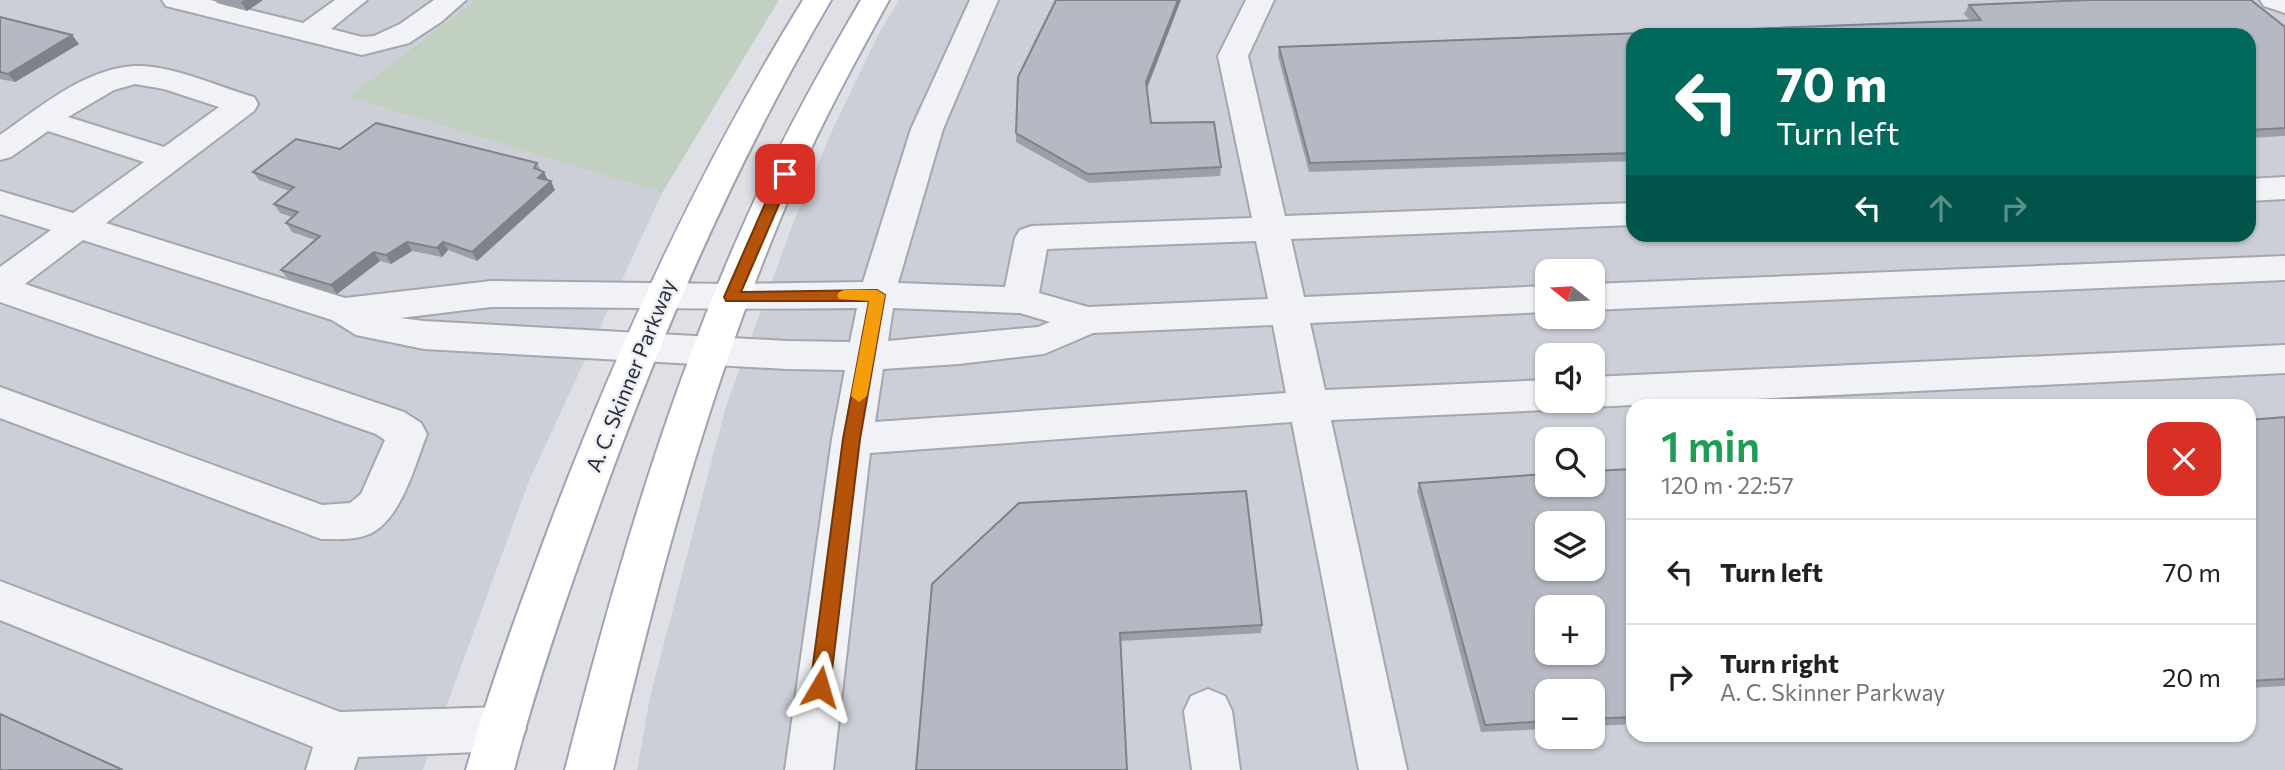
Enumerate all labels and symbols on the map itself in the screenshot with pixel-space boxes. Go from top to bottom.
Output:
pin [755,144,815,204]
north arrow [1535,259,1605,329]
street label: A. C. Skinner Parkway [580,275,680,475]
position arrow [783,650,857,724]

